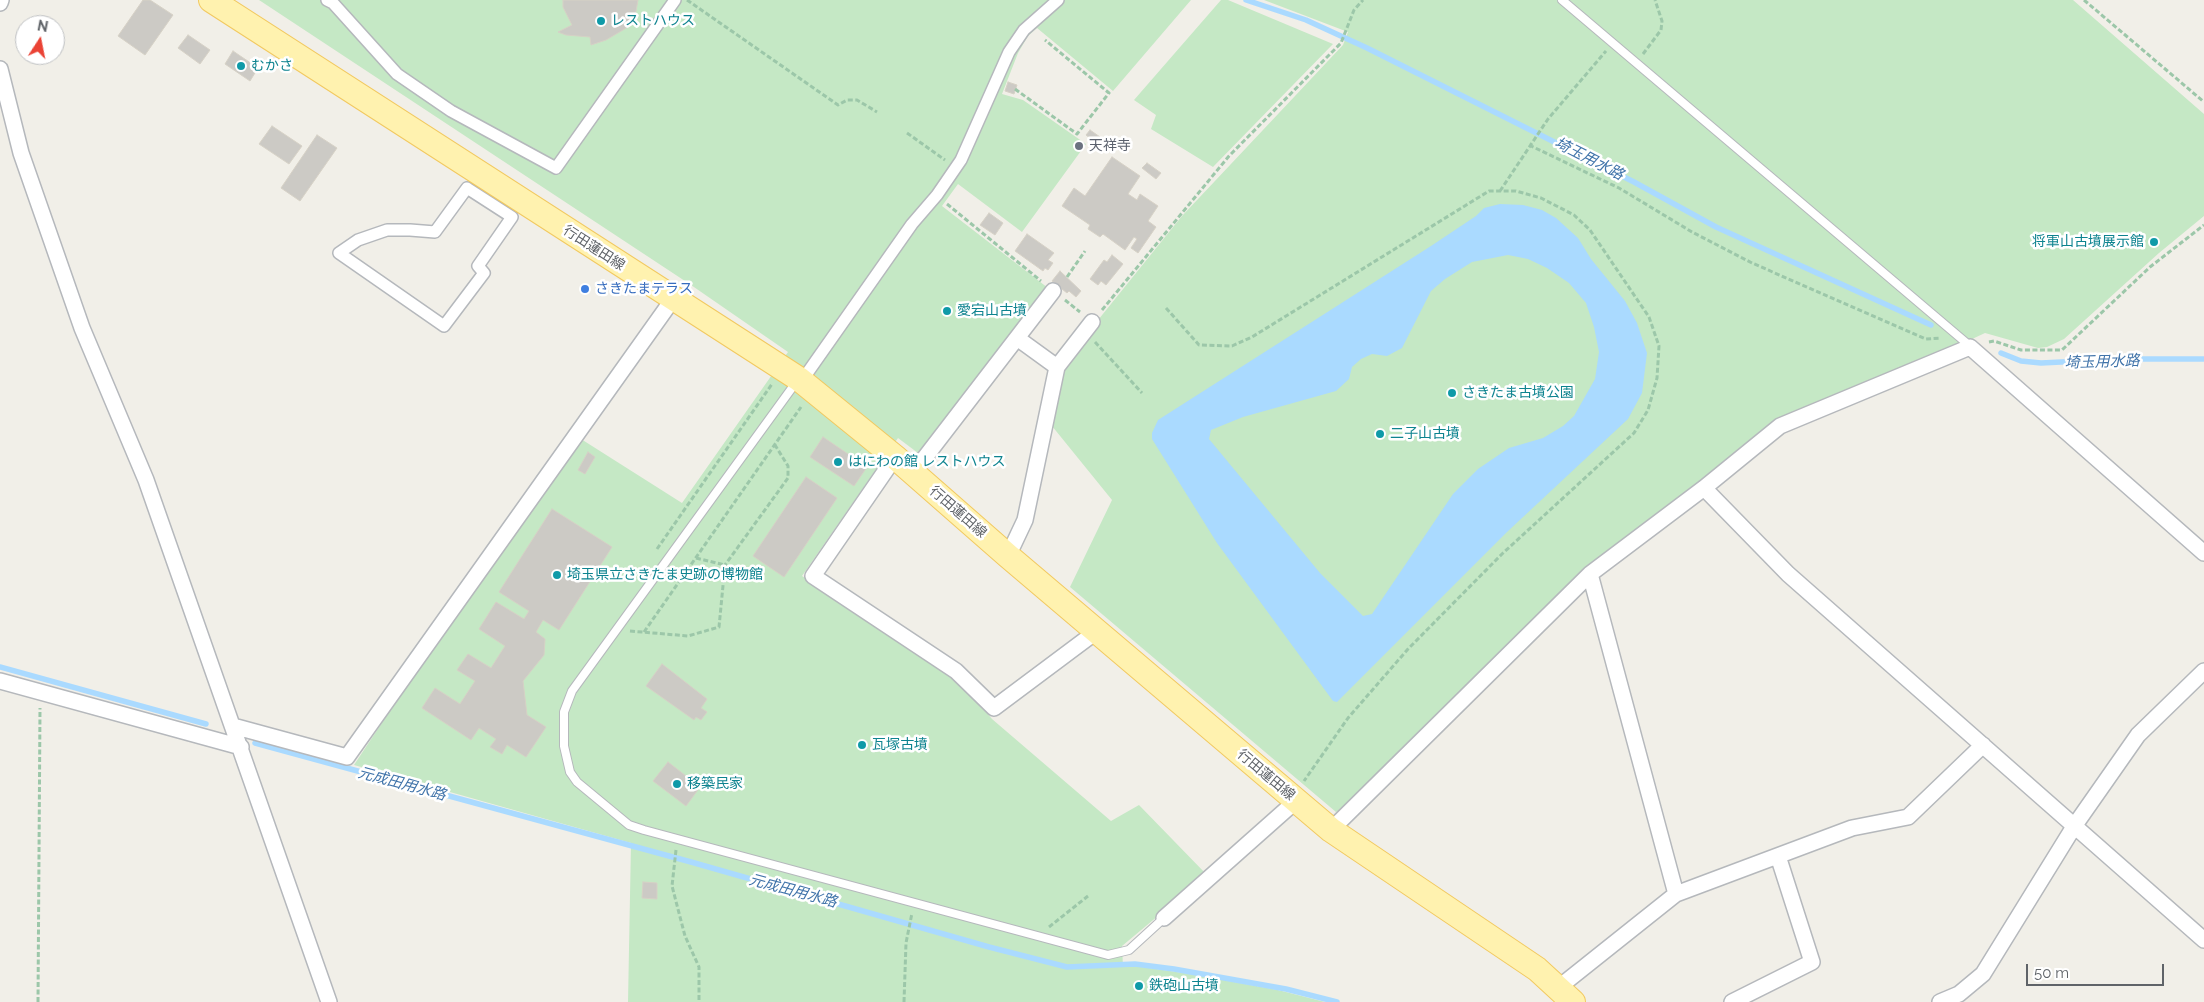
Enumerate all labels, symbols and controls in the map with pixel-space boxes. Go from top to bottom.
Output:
place label: レストハウス [611,13,695,29]
north arrow [15,15,65,65]
marker: レストハウス [595,15,607,27]
text: N [36,17,49,35]
place label: むかさ [251,58,293,74]
marker: むかさ [235,60,247,72]
water label: 埼玉用水路 [1552,134,1626,184]
place label: 天祥寺 [1089,138,1131,154]
marker: 天祥寺 [1073,140,1085,152]
street label: 行田蓮田線 [560,222,628,274]
place label: 将軍山古墳展示館 [2032,234,2144,250]
marker: 将軍山古墳展示館 [2148,236,2160,248]
place label: さきたまテラス [595,281,693,297]
marker: さきたまテラス [579,283,591,295]
place label: 愛宕山古墳 [957,303,1027,319]
marker: 愛宕山古墳 [941,305,953,317]
water label: 埼玉用水路 [2064,352,2140,372]
place label: さきたま古墳公園 [1462,385,1574,401]
marker: さきたま古墳公園 [1446,387,1458,399]
place label: 二子山古墳 [1390,426,1460,442]
marker: 二子山古墳 [1374,428,1386,440]
place label: はにわの館 レストハウス [848,454,1006,470]
marker: はにわの館 レストハウス [832,456,844,468]
street label: 行田蓮田線 [926,483,990,541]
place label: 埼玉県立さきたま史跡の博物館 [567,567,763,583]
marker: 埼玉県立さきたま史跡の博物館 [551,569,563,581]
place label: 瓦塚古墳 [872,737,928,753]
marker: 瓦塚古墳 [856,739,868,751]
street label: 行田蓮田線 [1234,746,1298,804]
water label: 元成田用水路 [356,764,448,804]
place label: 移築民家 [687,776,743,792]
marker: 移築民家 [671,778,683,790]
water label: 元成田用水路 [747,871,839,911]
scale bar [2029,954,2166,986]
text: 50 m [2034,964,2069,982]
place label: 鉄砲山古墳 [1149,978,1219,994]
marker: 鉄砲山古墳 [1133,980,1145,992]

